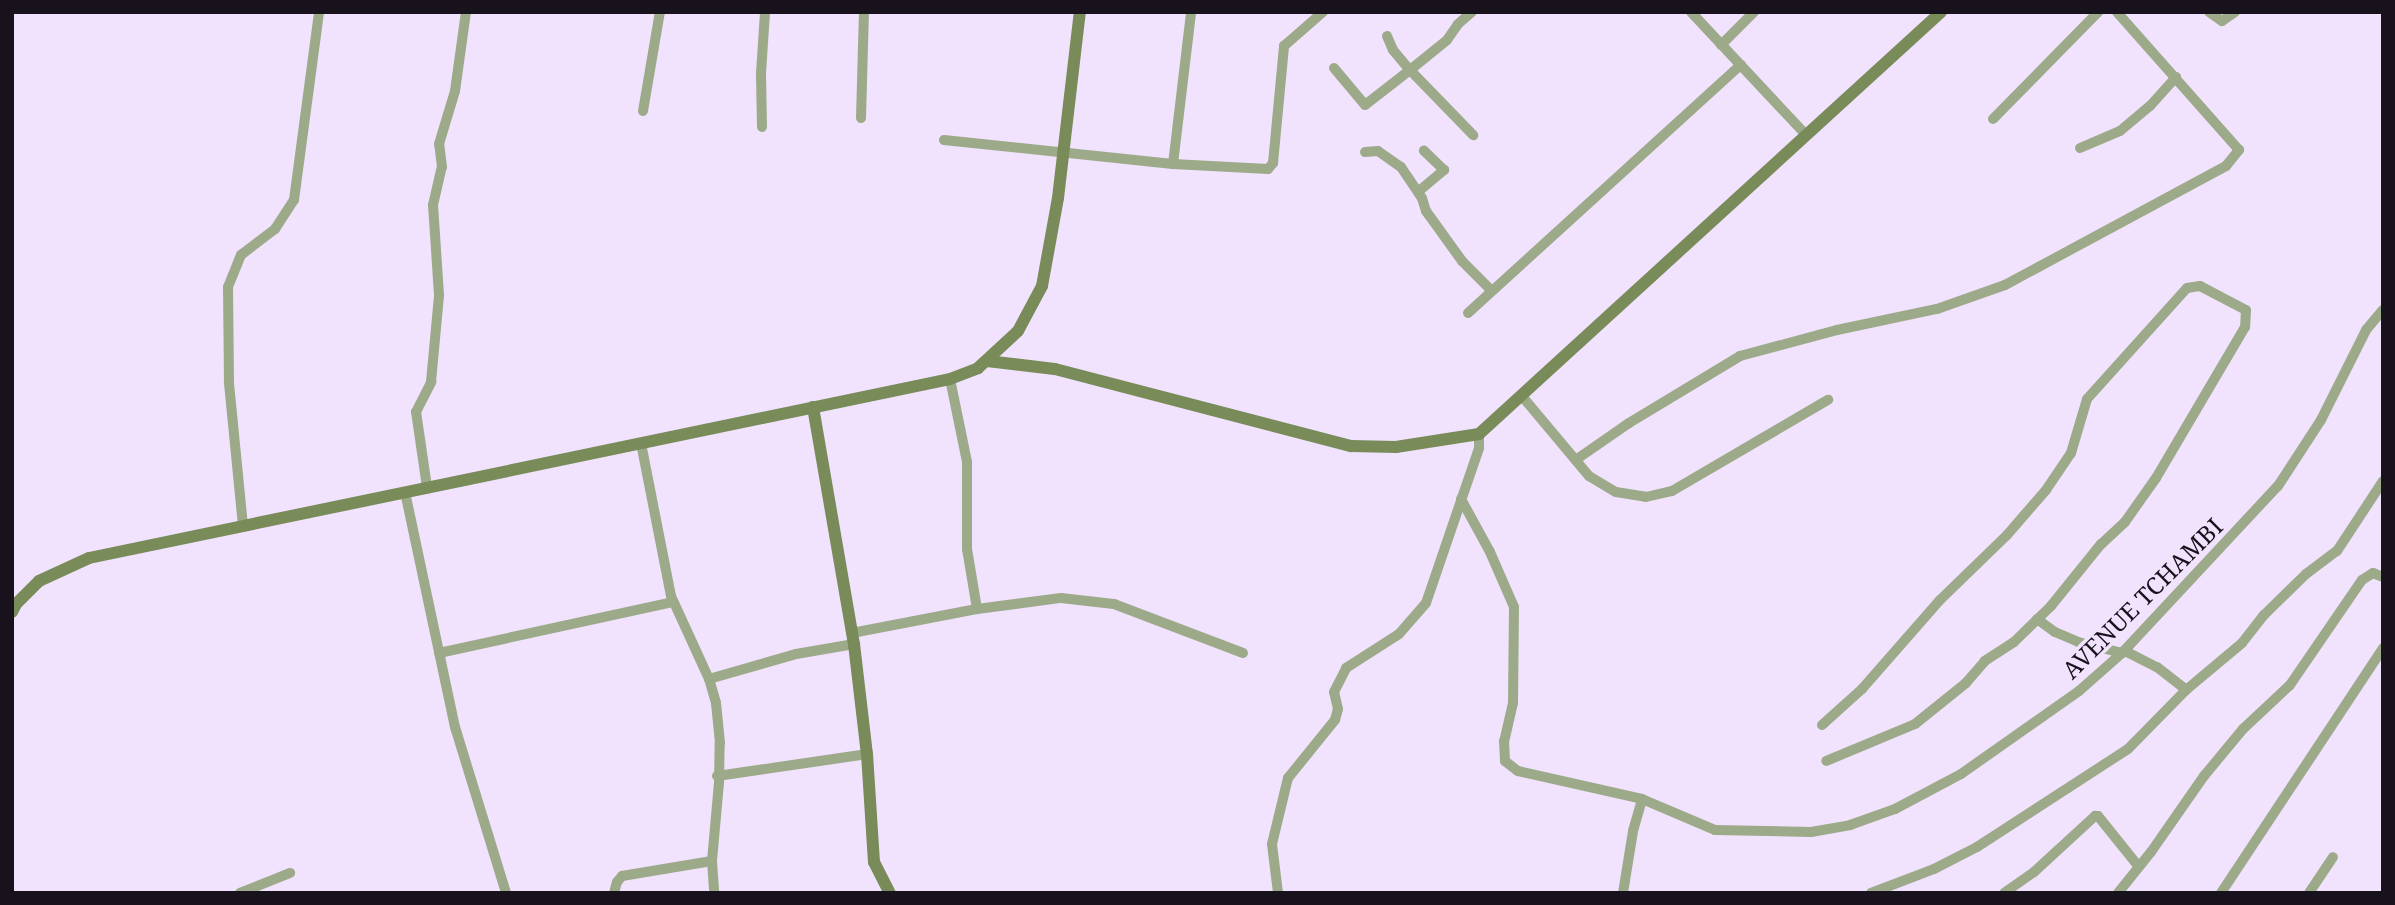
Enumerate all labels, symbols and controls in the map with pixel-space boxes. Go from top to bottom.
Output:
street label: AVENUE TCHAMBI [2056,512,2228,684]

